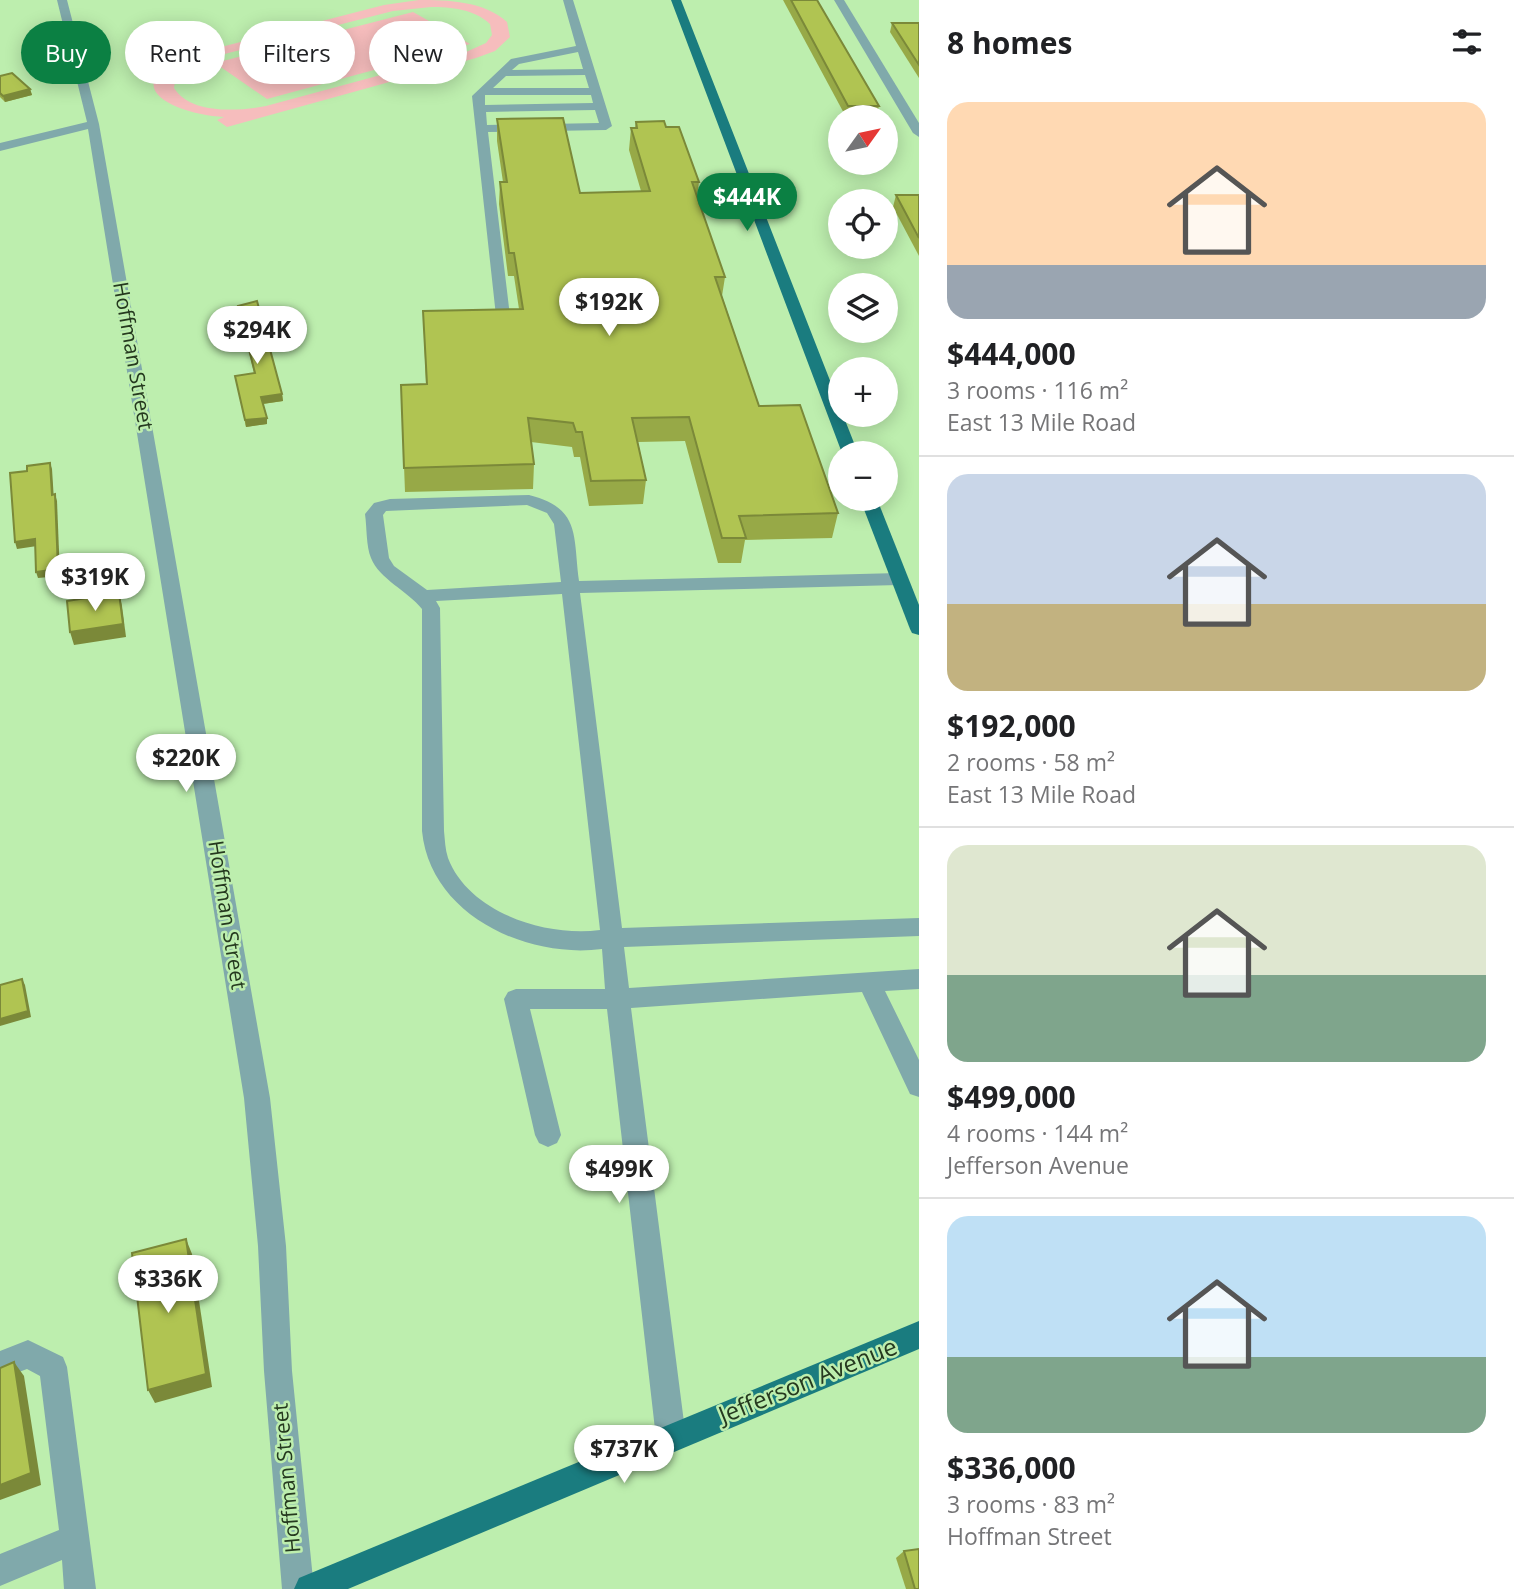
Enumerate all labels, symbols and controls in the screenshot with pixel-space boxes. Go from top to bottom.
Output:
chip: Buy [21,21,111,84]
chip: Rent [125,21,225,84]
chip: Filters [239,21,355,84]
chip: New [369,21,467,84]
text: 8 homes [947,22,1072,63]
icon: filters [1448,23,1486,61]
north arrow [828,105,898,175]
map controls [828,105,898,511]
icon: home [1154,147,1280,273]
pin: $444K [698,174,796,233]
text: $444K [713,180,781,212]
button: locate [828,189,898,259]
button: layers [828,273,898,343]
pin: $192K [560,278,658,338]
street label: Hoffman Street [107,279,161,432]
text: $192K [575,285,643,317]
pin: $294K [208,306,306,366]
text: $294K [223,313,291,345]
text: $444,000 [947,333,1076,374]
button: + [828,357,898,427]
text: 3 rooms · 116 m² [947,374,1128,406]
text: East 13 Mile Road [947,406,1136,438]
button: − [828,441,898,511]
icon: home [1154,519,1280,645]
pin: $319K [46,554,144,613]
text: $319K [61,560,129,592]
text: $192,000 [947,705,1076,746]
pin: $220K [137,734,235,794]
text: $220K [152,741,220,773]
text: 2 rooms · 58 m² [947,746,1115,778]
text: East 13 Mile Road [947,778,1136,810]
street label: Hoffman Street [202,838,254,991]
icon: home [1154,890,1280,1016]
text: $499,000 [947,1076,1076,1117]
text: 4 rooms · 144 m² [947,1117,1128,1149]
pin: $499K [570,1146,668,1205]
text: Jefferson Avenue [947,1149,1129,1181]
text: $499K [585,1152,653,1184]
pin: $336K [119,1256,217,1315]
icon: home [1154,1261,1280,1387]
text: $336K [134,1262,202,1294]
street label: Jefferson Avenue [711,1329,902,1431]
street label: Hoffman Street [266,1402,307,1554]
pin: $737K [575,1426,673,1485]
text: $737K [590,1432,658,1464]
text: $336,000 [947,1447,1076,1488]
text: 3 rooms · 83 m² [947,1488,1115,1520]
text: Hoffman Street [947,1520,1112,1552]

